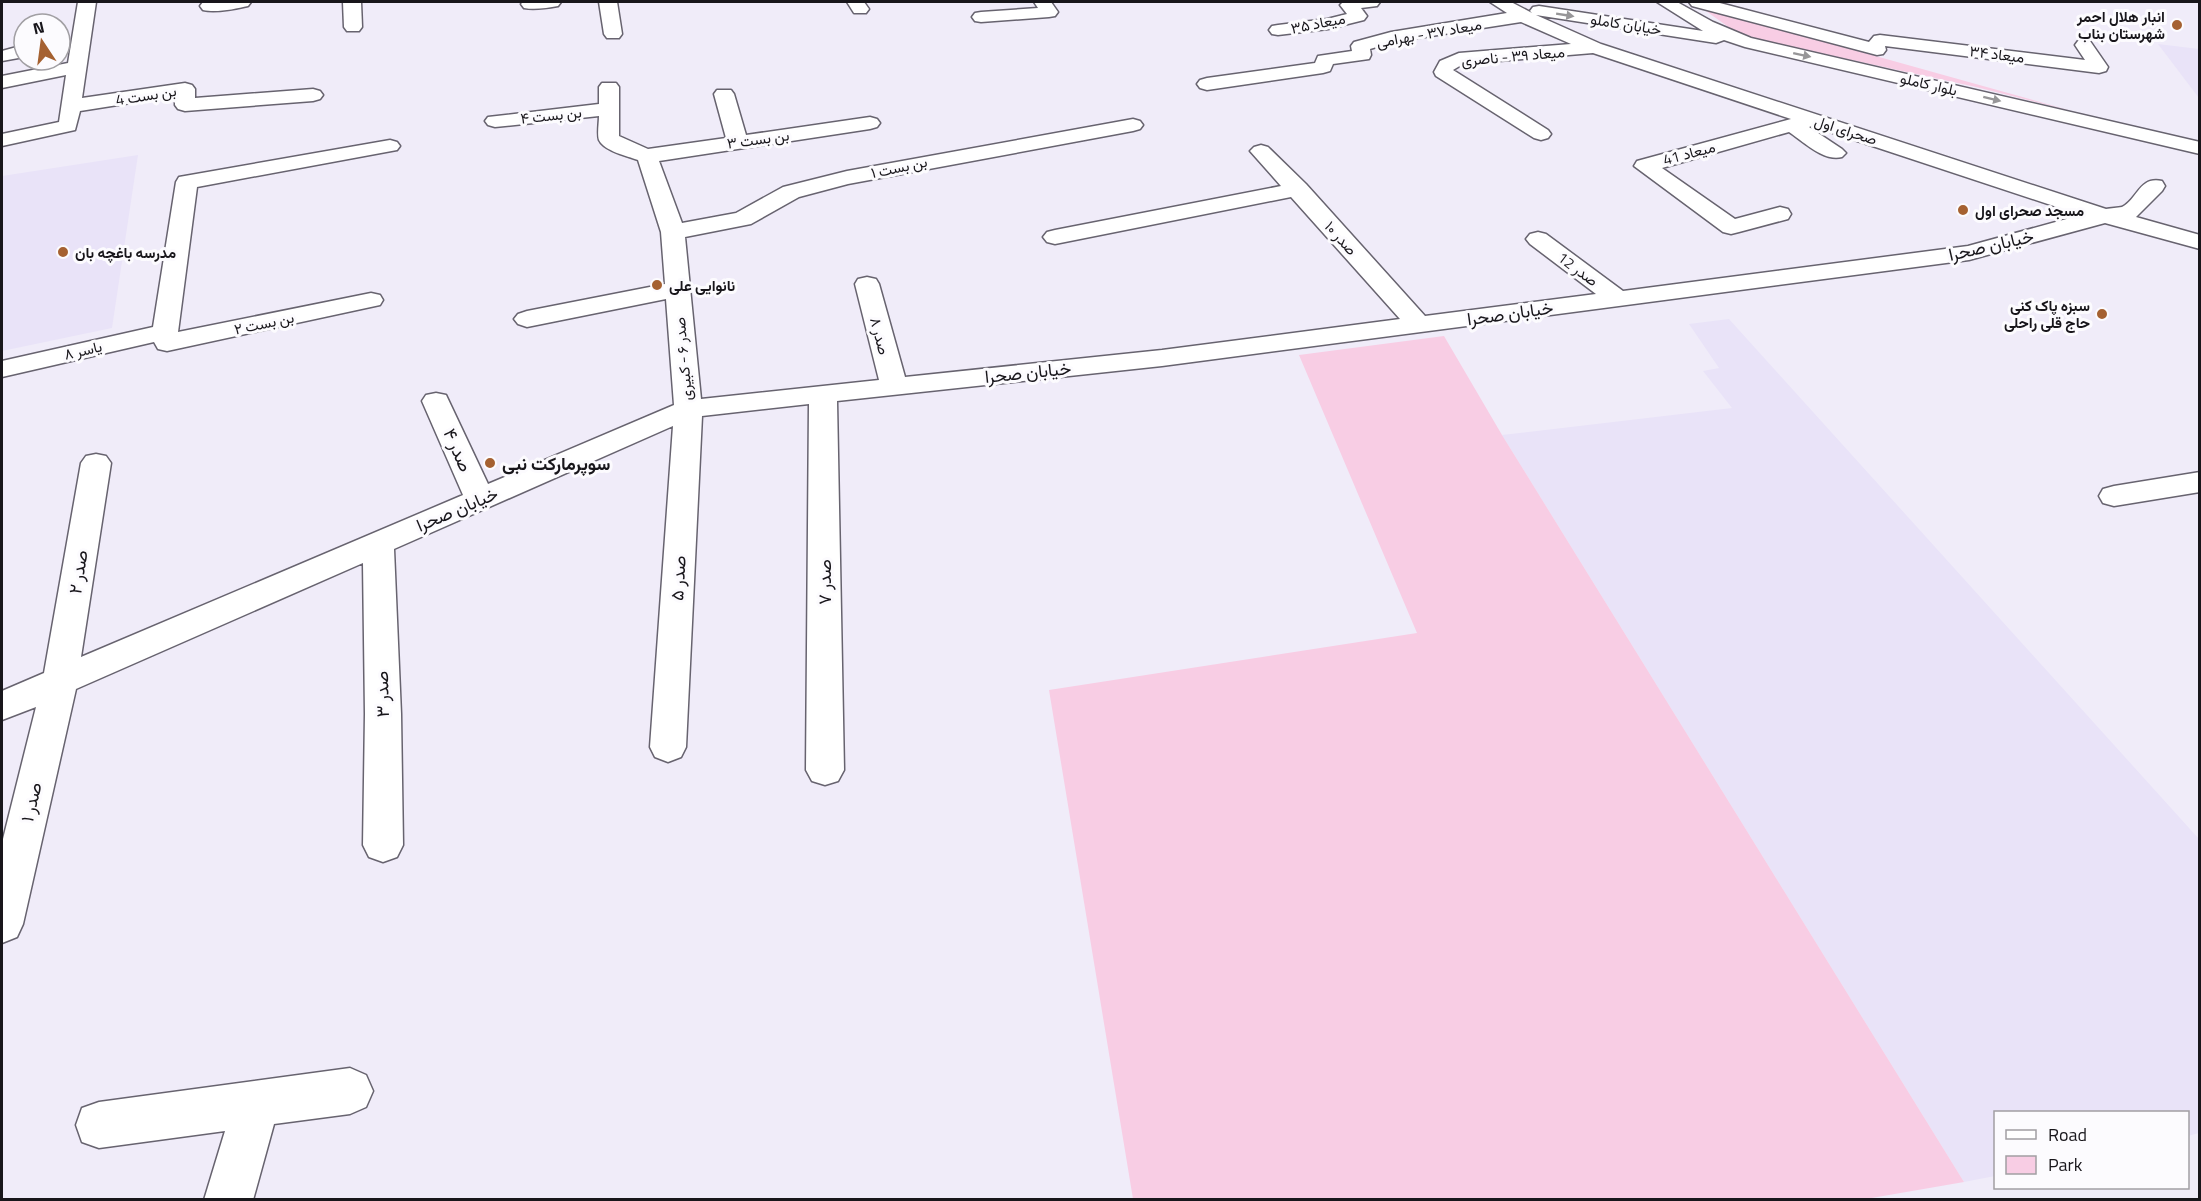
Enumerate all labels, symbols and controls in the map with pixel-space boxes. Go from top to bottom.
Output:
place label: انبار هلال احمر شهرستان بناب [2076,5,2165,45]
street label: میعاد ۳۵ [1289,6,1347,40]
street label: خیابان کاملو [1589,7,1663,41]
one-way arrow [1556,11,1575,20]
north arrow [12,12,72,72]
street label: میعاد ۳۷ - بهرامی [1375,12,1483,54]
text: N [31,14,47,40]
marker: انبار هلال احمر شهرستان بناب [2170,18,2184,32]
street label: میعاد ۳۴ [1968,39,2026,69]
street label: میعاد ۳۹ - ناصری [1460,40,1566,72]
one-way arrow [1793,51,1812,60]
street label: بلوار کاملو [1898,66,1960,102]
street label: بن بست 4 [114,79,178,111]
one-way arrow [1983,94,2001,104]
street label: بن بست ۴ [519,100,583,130]
street label: صحرای اول [1812,109,1880,151]
street label: بن بست ۳ [725,123,791,155]
street label: میعاد 41 [1660,135,1718,171]
street label: بن بست ۱ [869,150,929,184]
place label: مسجد صحرای اول [1975,199,2084,222]
marker: مسجد صحرای اول [1956,203,1970,217]
street label: صدر ۱۰ [1319,216,1363,260]
street label: خیابان صحرا [1946,222,2036,268]
place label: مدرسه باغچه بان [75,241,176,264]
marker: مدرسه باغچه بان [56,245,70,259]
street label: صدر 12 [1553,246,1603,292]
place label: نانوایی علی [669,274,735,297]
marker: نانوایی علی [650,278,664,292]
street label: خیابان صحرا [1465,294,1555,332]
place label: سبزه پاک کنی حاج قلی راحلی [2004,294,2090,334]
street label: بن بست ۲ [232,305,296,341]
marker: سبزه پاک کنی حاج قلی راحلی [2095,307,2109,321]
street label: صدر ۸ [864,315,896,357]
street label: صدر ۶ - کبیری [668,316,698,402]
street label: یاسر ۸ [62,334,104,366]
street label: خیابان صحرا [983,354,1073,390]
street label: صدر ۴ [437,424,479,476]
place label: سوپرمارکت نبی [502,450,610,477]
marker: سوپرمارکت نبی [483,456,497,470]
street label: خیابان صحرا [412,480,502,538]
street label: صدر ۲ [61,548,95,596]
street label: صدر ۵ [663,555,693,601]
street label: صدر ۷ [811,559,838,605]
street label: صدر ۳ [368,670,396,718]
street label: صدر ۱ [13,779,49,825]
legend [1994,1111,2189,1189]
text: Road [2048,1121,2087,1148]
text: Park [2048,1151,2083,1178]

